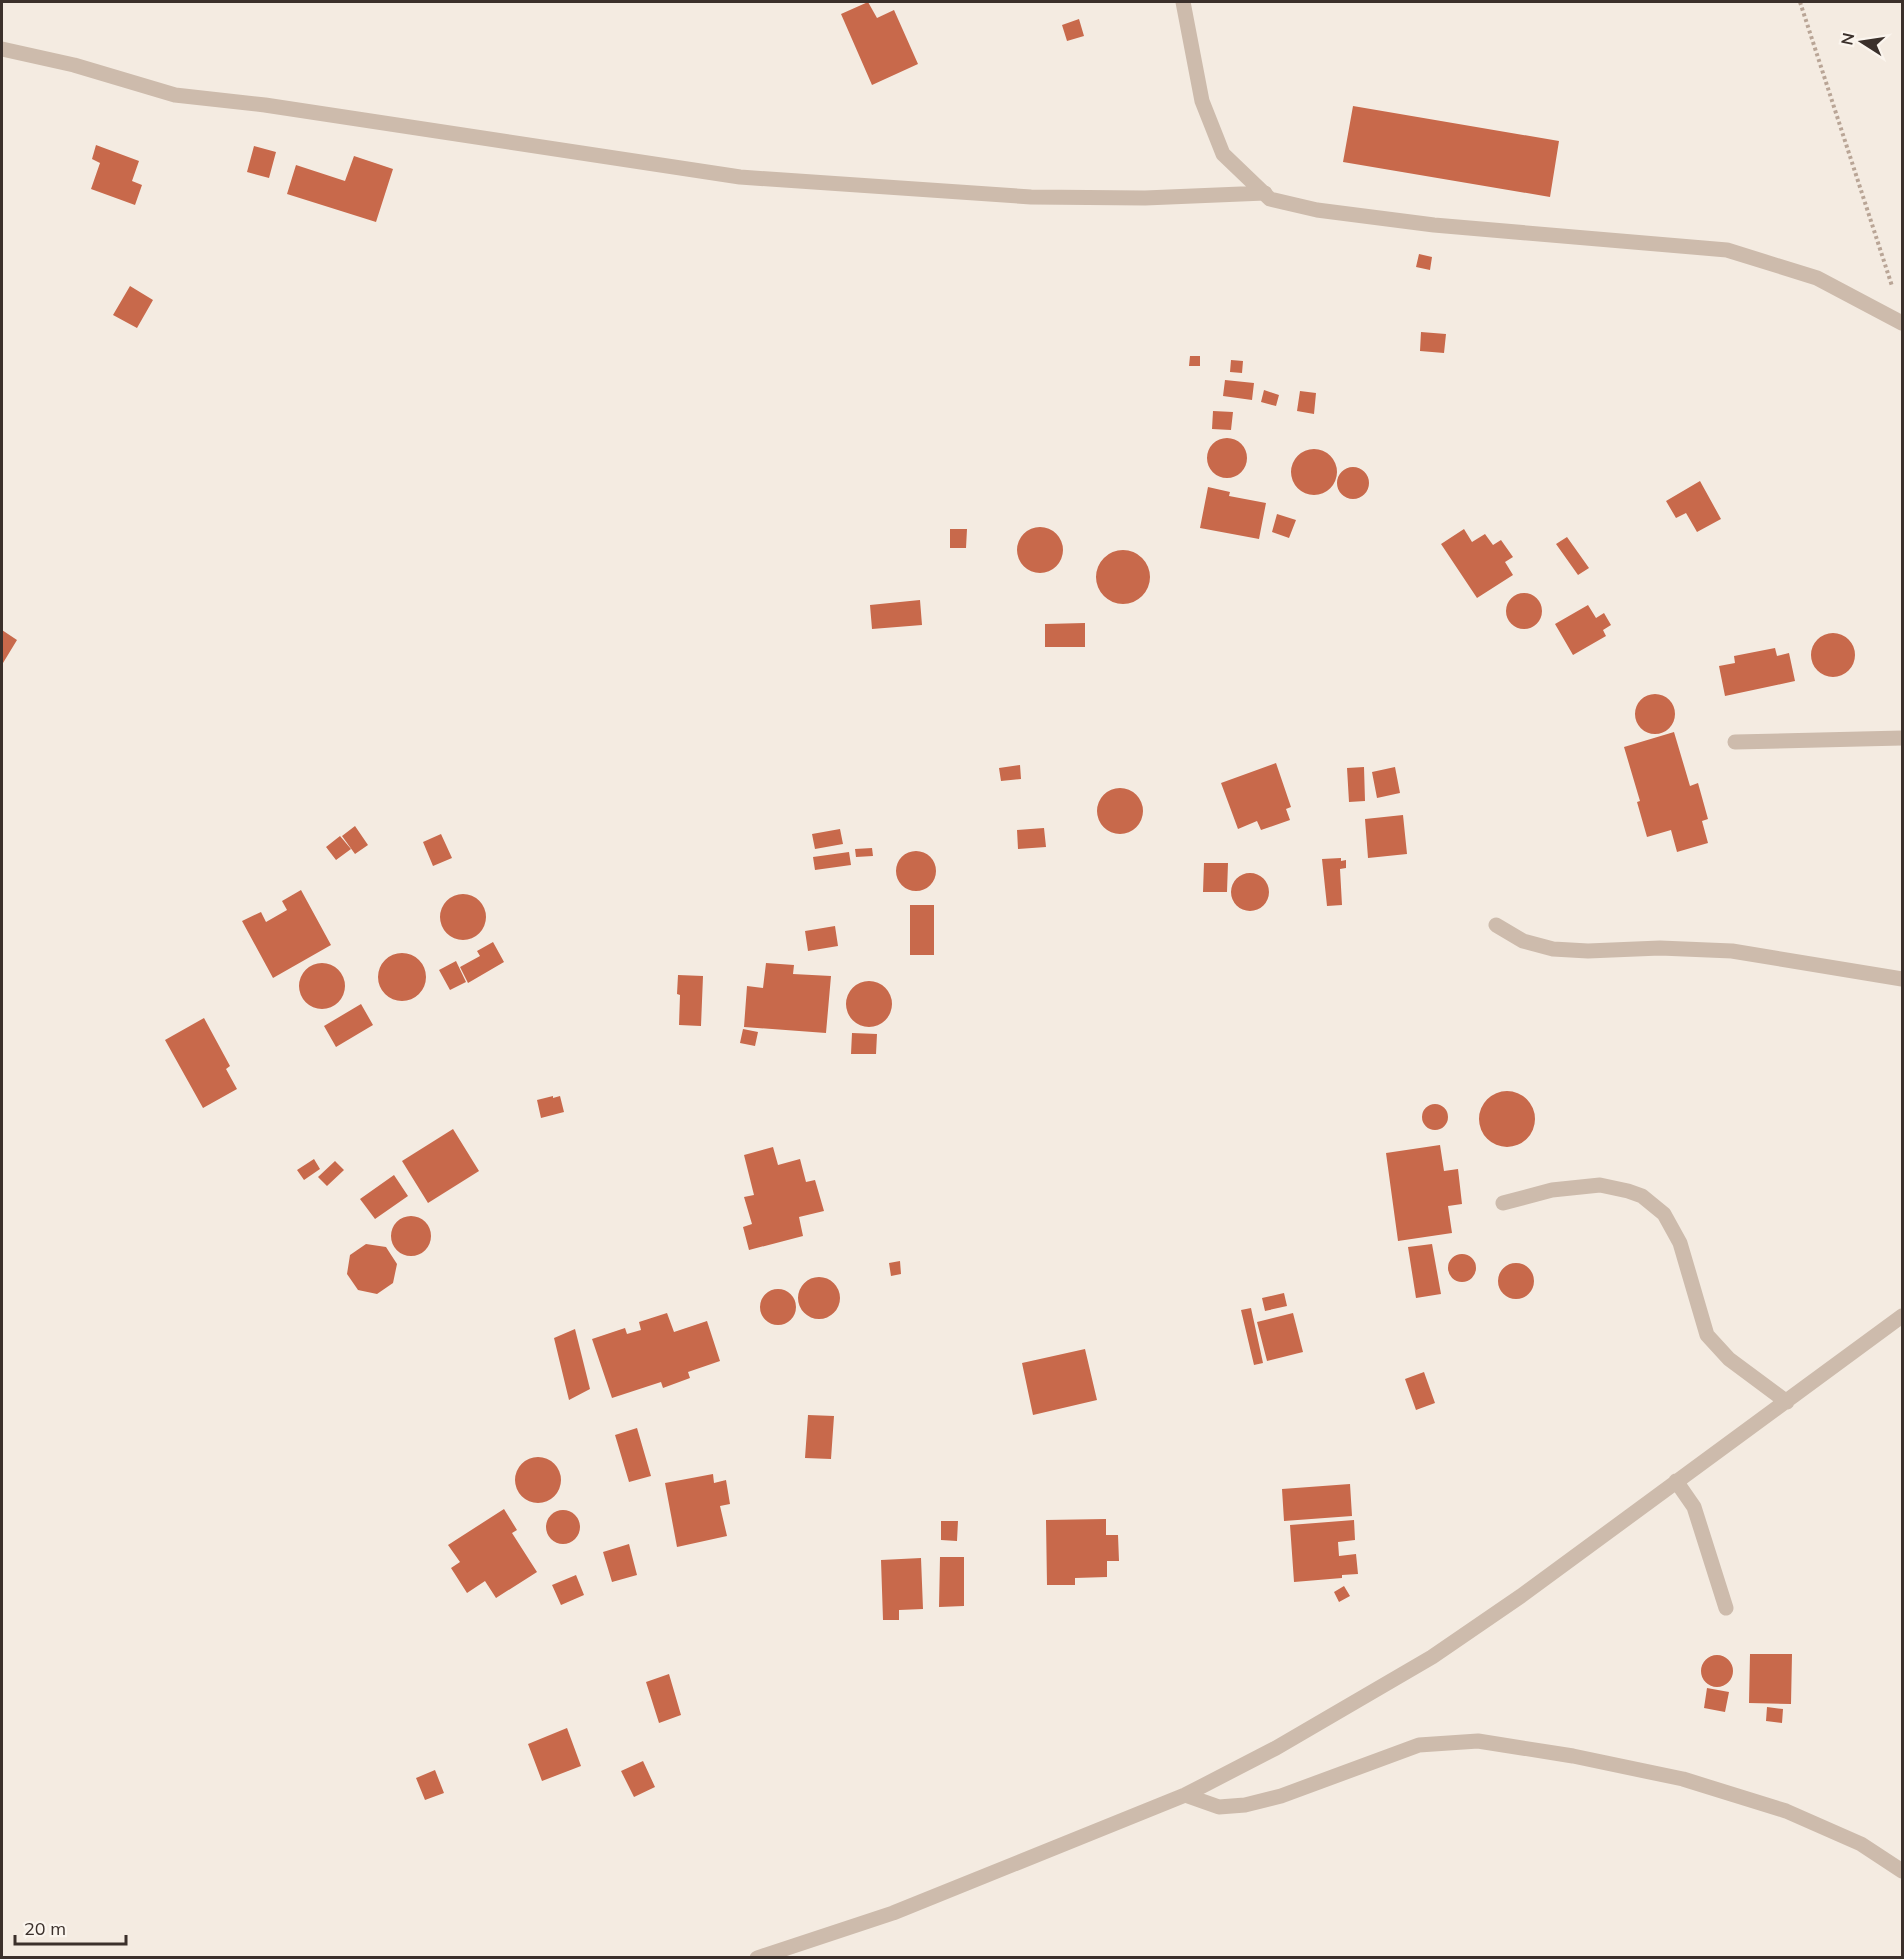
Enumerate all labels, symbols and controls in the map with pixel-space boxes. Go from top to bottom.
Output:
north arrow [1832,12,1892,72]
text: N [1836,31,1858,47]
scale bar [15,1908,126,1946]
text: 20 m [24,1917,66,1940]

